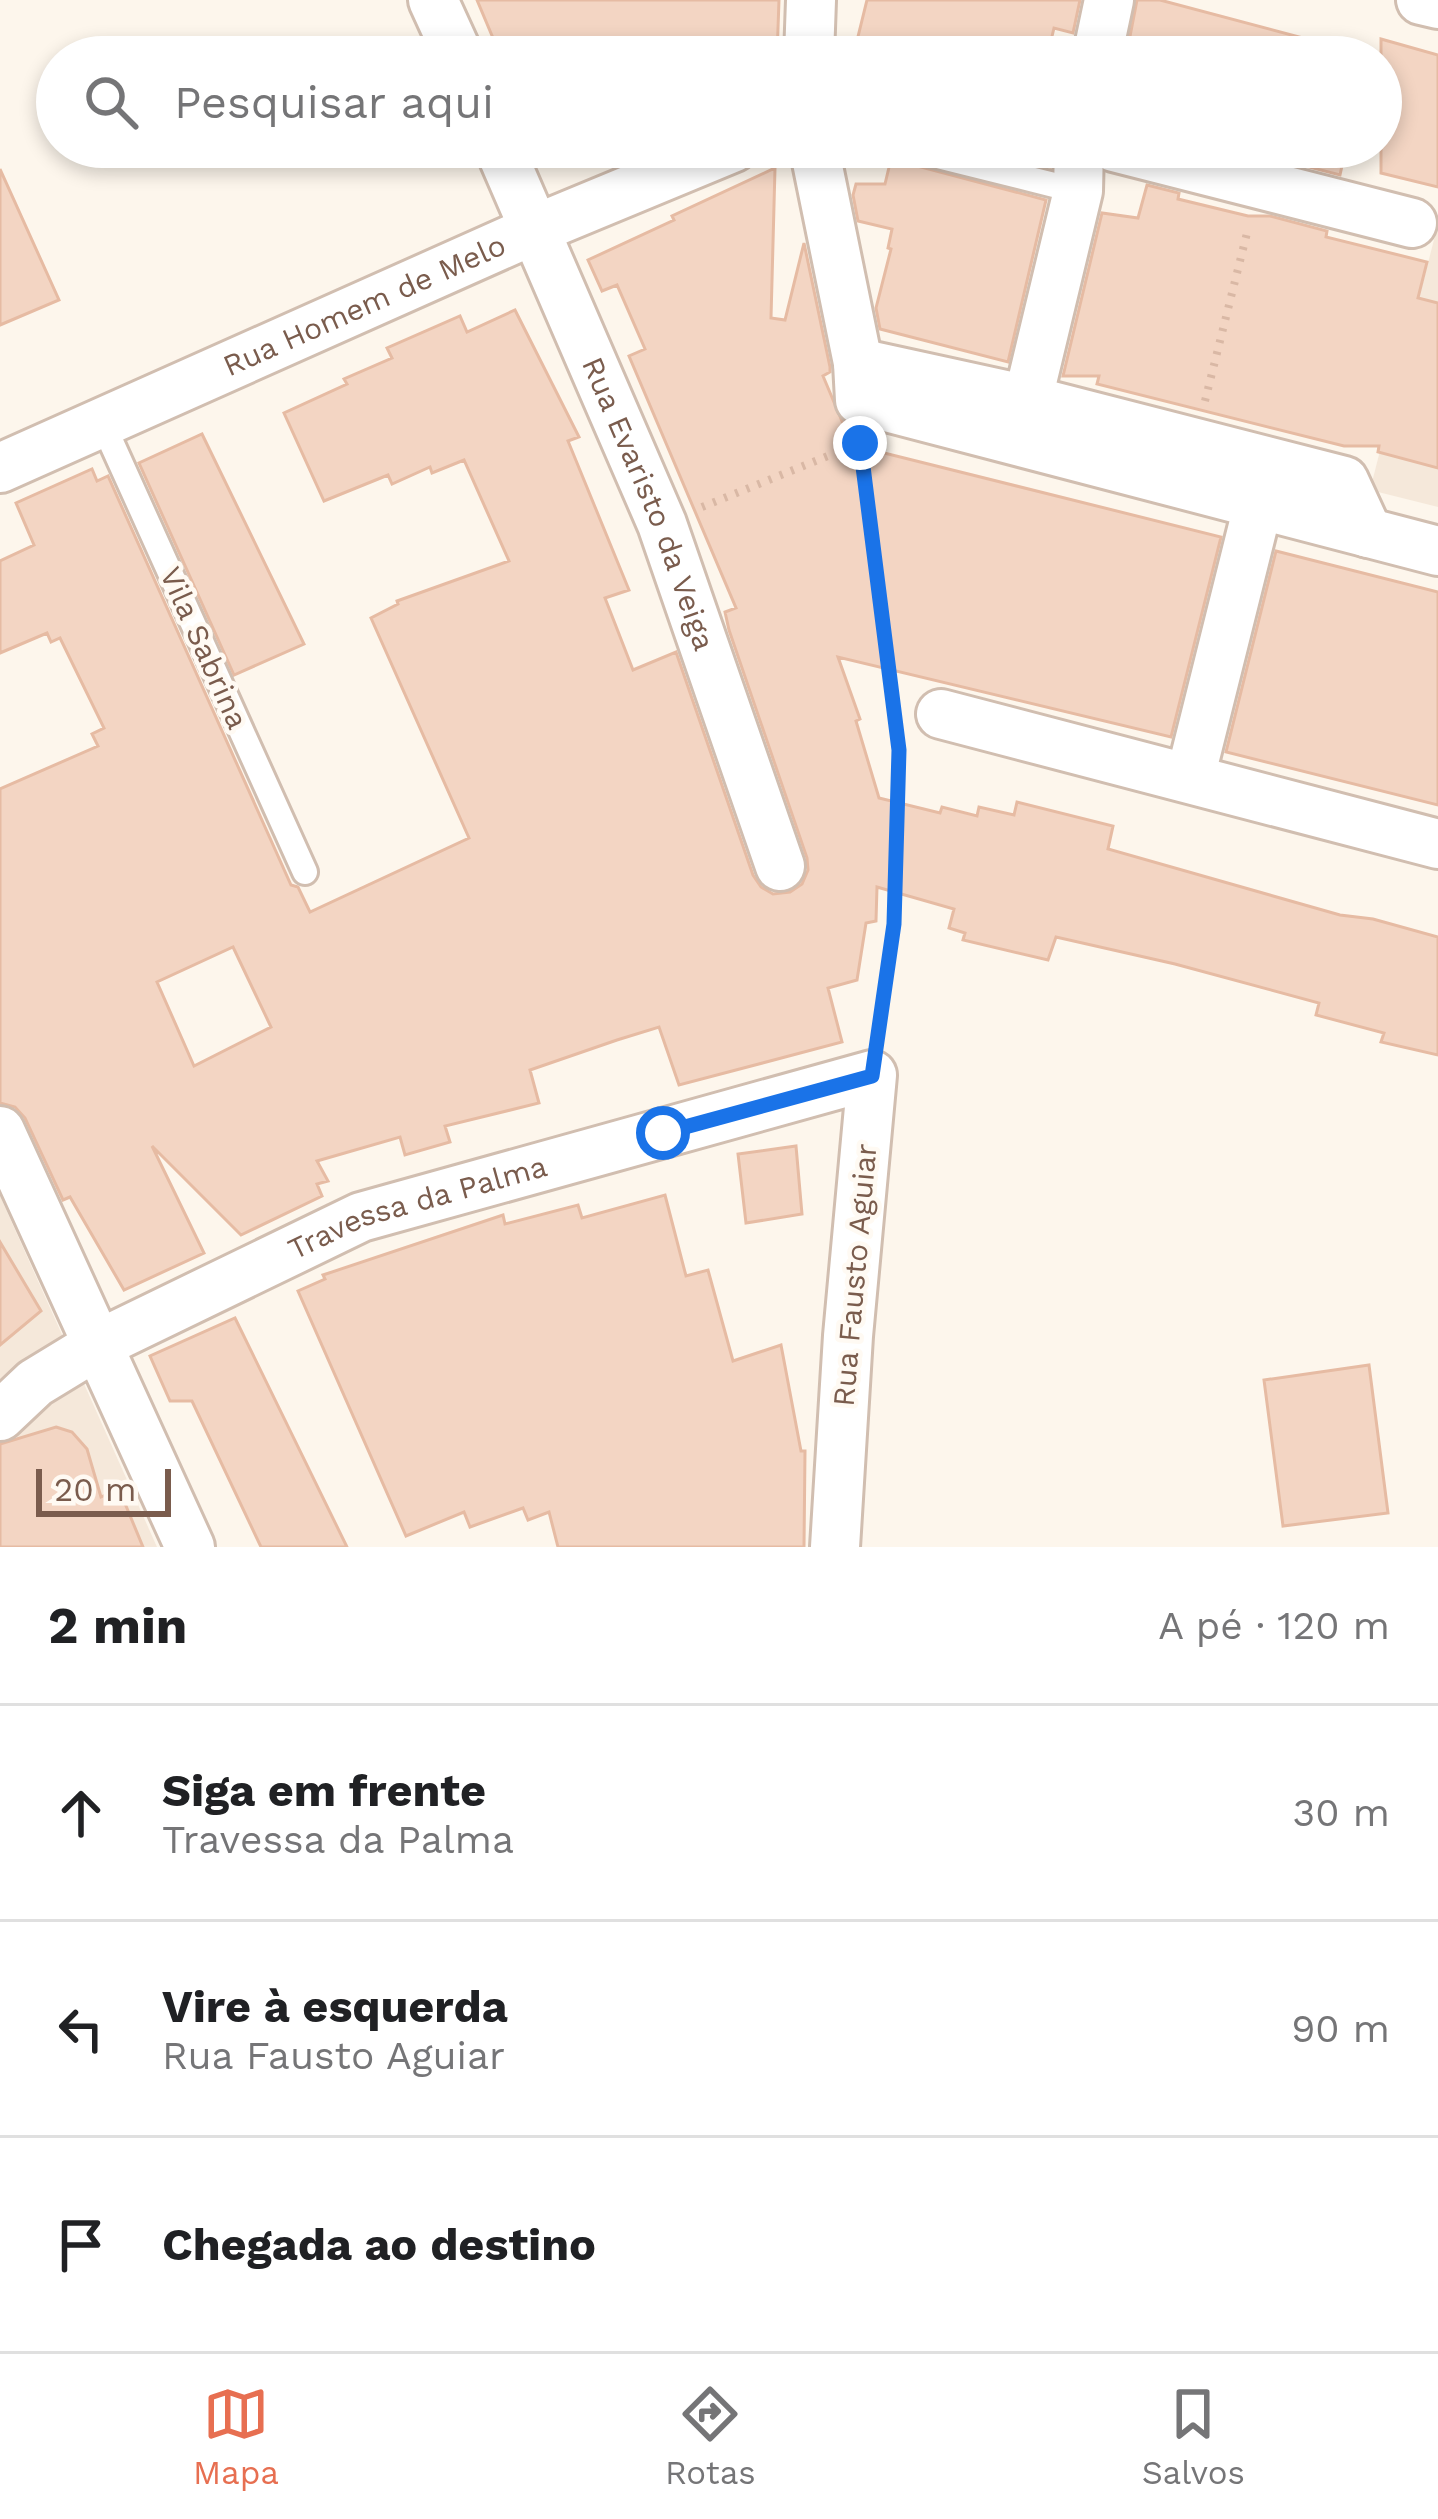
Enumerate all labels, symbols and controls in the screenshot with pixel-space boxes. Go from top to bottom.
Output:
search box [36,36,1402,168]
icon: search [78,69,144,135]
text: Pesquisar aqui [174,76,494,129]
street label: Rua Homem de Melo [218,227,511,383]
street label: Rua Evaristo da Veiga [575,352,722,655]
route end [833,416,887,470]
street label: Vila Sabrina [153,561,256,734]
route start [636,1106,690,1160]
street label: Rua Fausto Aguiar [826,1142,883,1408]
street label: Travessa da Palma [282,1148,551,1267]
scale bar [36,1463,171,1516]
text: 20 m [54,1470,136,1509]
text: 2 min [48,1596,187,1655]
text: A pé · 120 m [1158,1603,1390,1648]
text: Siga em frente [162,1764,486,1817]
icon: ahead [48,1780,114,1846]
text: 30 m [1293,1790,1390,1835]
text: Travessa da Palma [162,1817,514,1862]
text: Vire à esquerda [162,1980,508,2033]
icon: left [48,1996,114,2062]
text: 90 m [1291,2006,1390,2051]
text: Rua Fausto Aguiar [162,2033,505,2078]
icon: arrive [48,2212,114,2278]
text: Chegada ao destino [162,2218,596,2271]
tab: Mapa [193,2381,279,2492]
tab: Rotas [665,2381,756,2492]
tab: Salvos [1142,2381,1245,2492]

